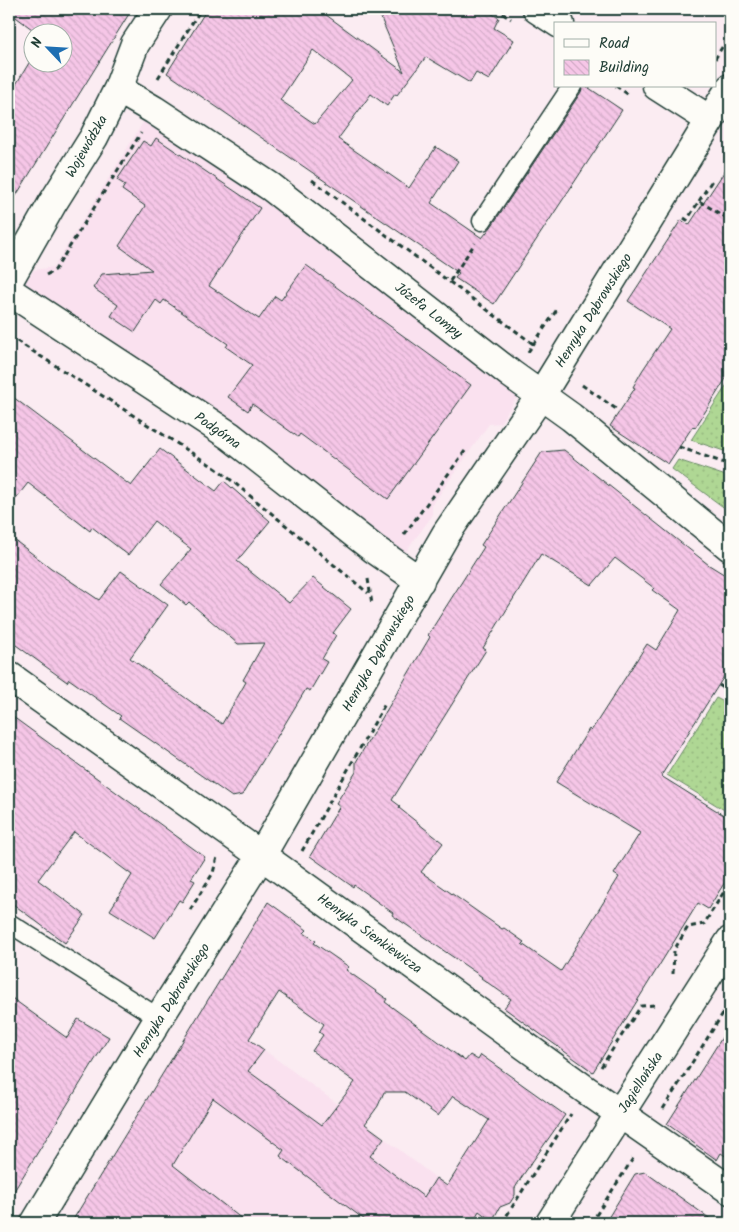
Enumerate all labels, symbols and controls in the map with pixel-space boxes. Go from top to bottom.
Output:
north arrow [22,22,72,72]
legend [554,22,716,88]
text: Road [599,32,630,56]
text: N [25,34,49,52]
text: Building [599,56,649,80]
street label: Wojewódzka [60,111,114,182]
street label: Henryka Dąbrowskiego [550,249,638,372]
street label: Józefa Lompy [390,277,467,345]
street label: Podgórna [190,407,245,455]
street label: Henryka Dąbrowskiego [336,591,421,716]
street label: Henryka Sienkiewicza [312,888,427,980]
street label: Henryka Dąbrowskiego [128,939,216,1062]
street label: Jagiellońska [613,1048,669,1118]

